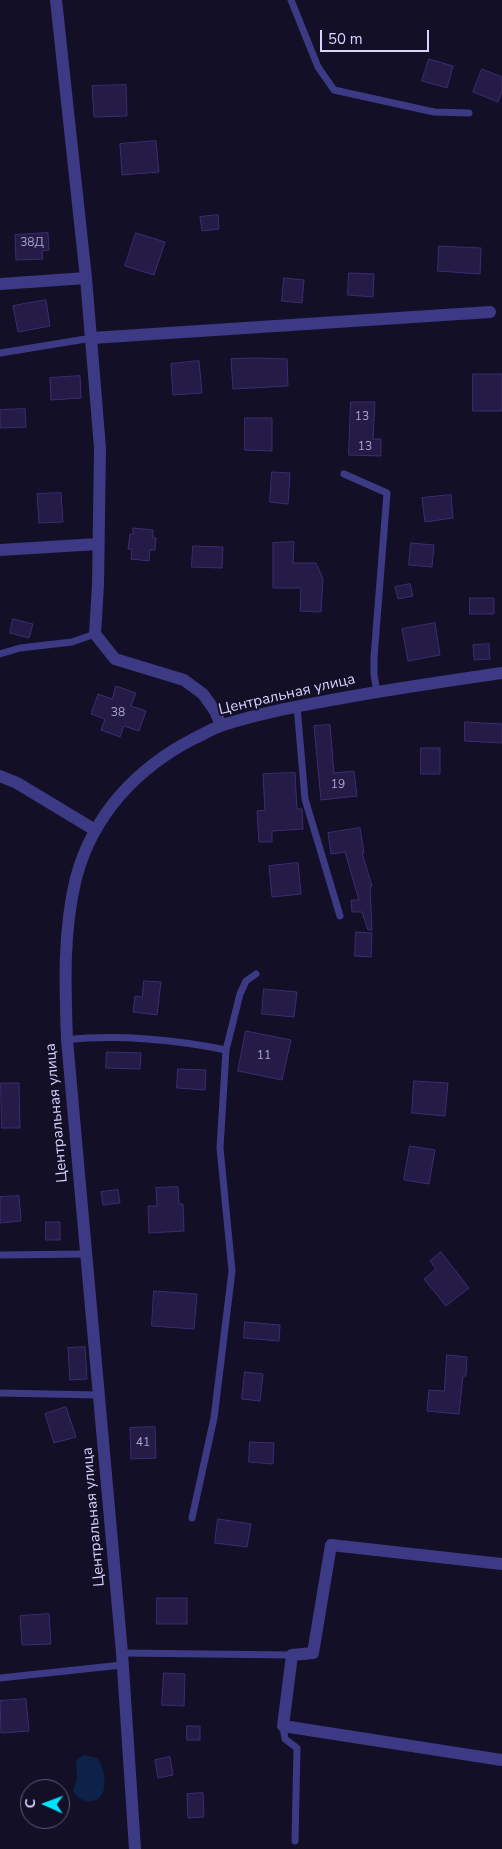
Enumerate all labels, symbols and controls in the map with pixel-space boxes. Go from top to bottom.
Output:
scale bar [322,20,431,52]
text: 50 m [328,29,363,49]
house number: 38Д [20,236,44,250]
house number: 13 [355,410,369,424]
house number: 13 [358,440,372,454]
street label: Центральная улица [217,671,357,719]
house number: 38 [111,706,125,720]
house number: 19 [331,778,345,792]
street label: Центральная улица [42,1043,72,1183]
house number: 11 [257,1049,271,1063]
house number: 41 [136,1436,150,1450]
street label: Центральная улица [79,1447,109,1587]
north arrow [20,1779,70,1829]
text: С [21,1798,40,1809]

